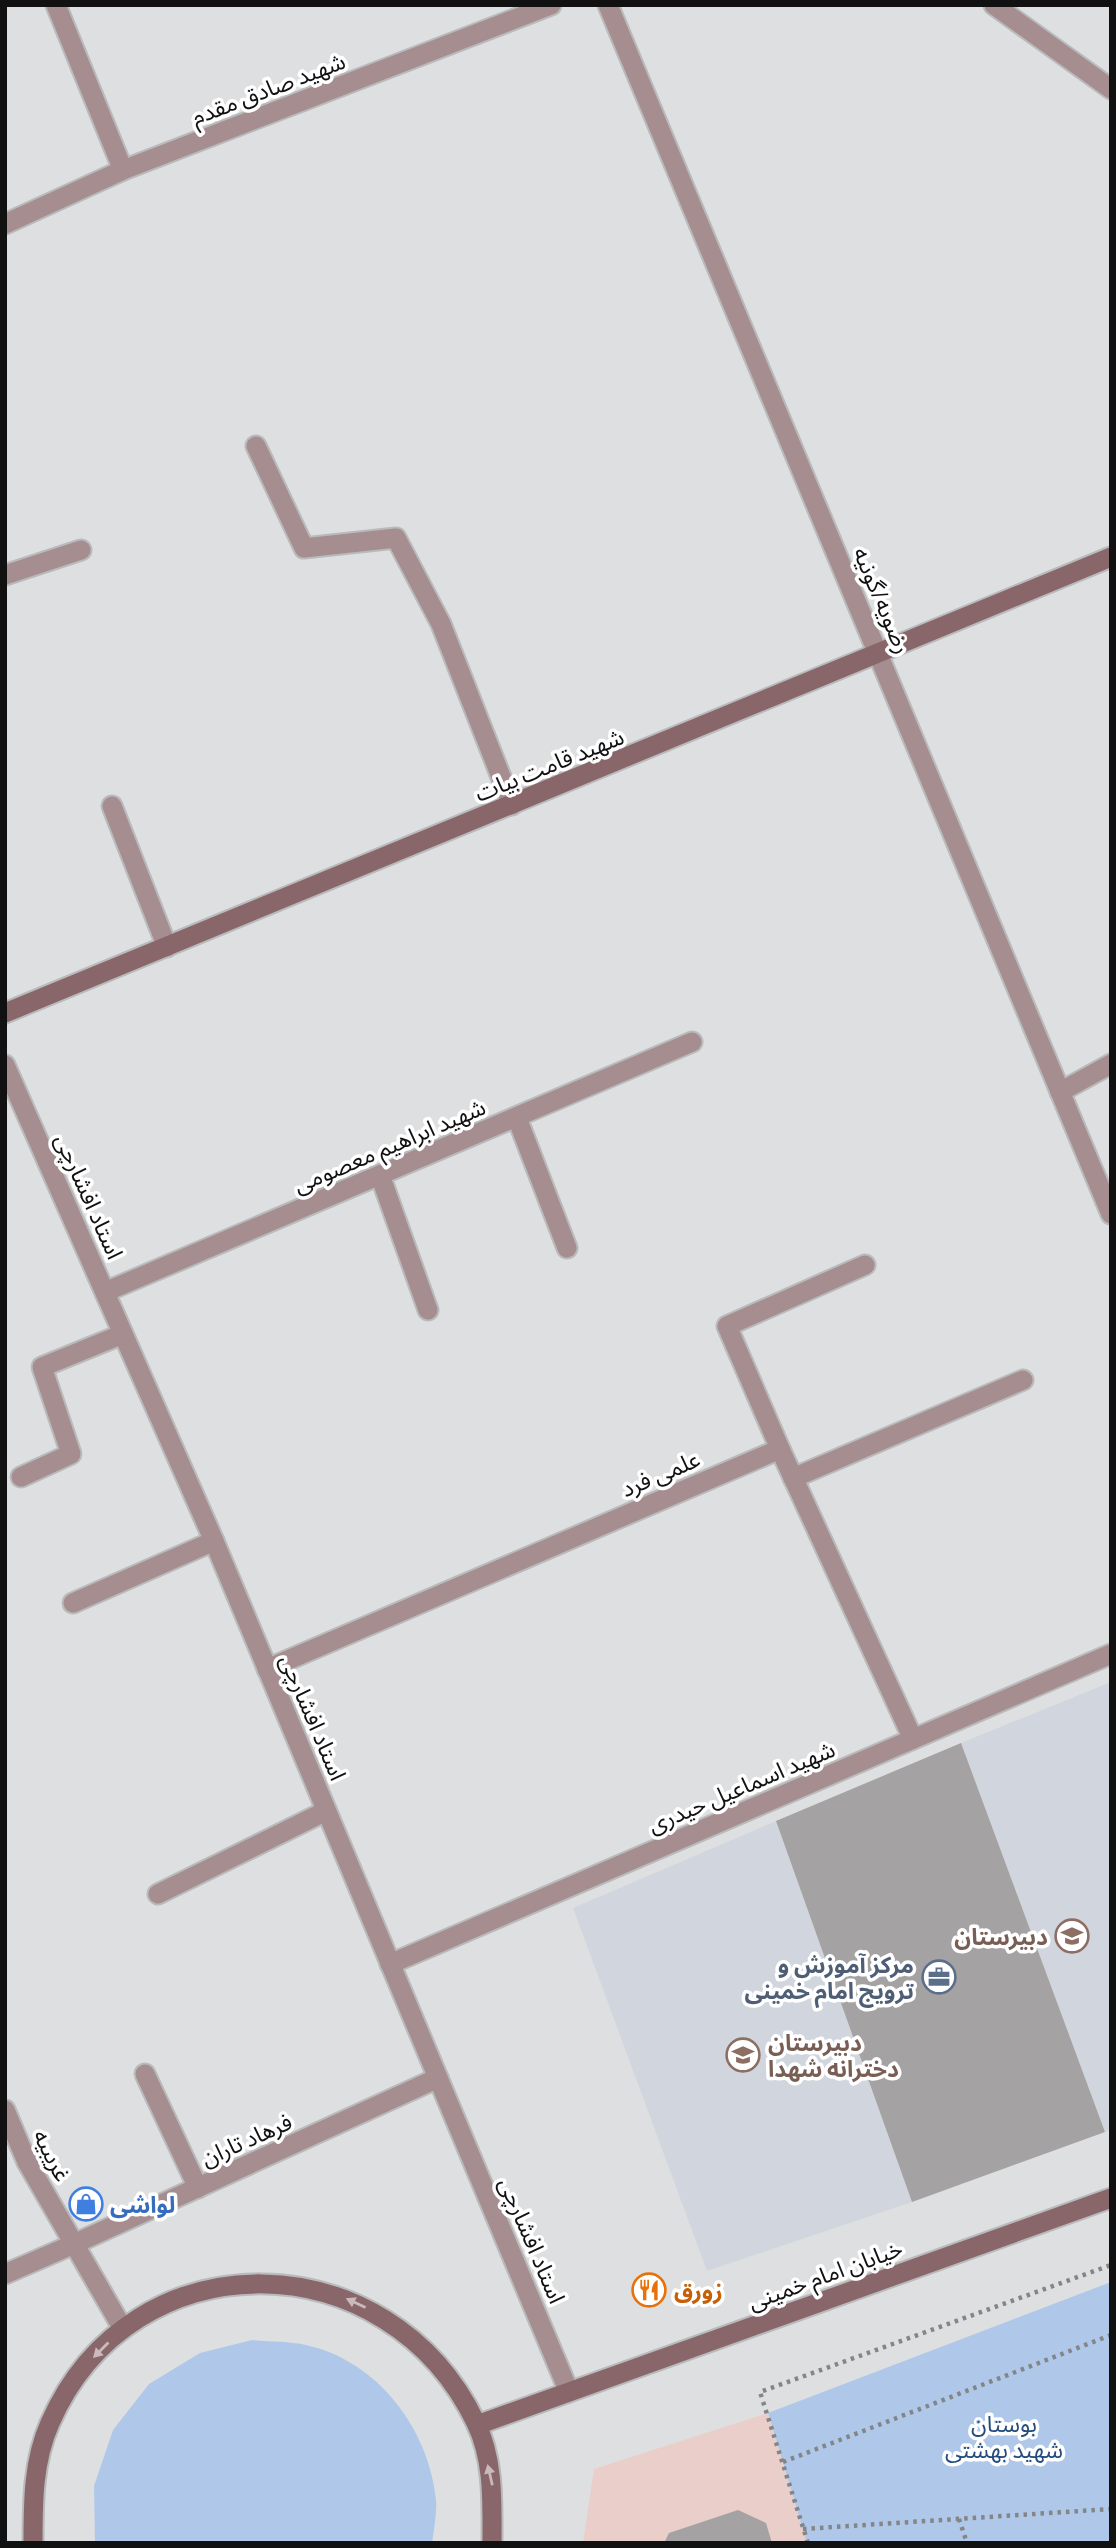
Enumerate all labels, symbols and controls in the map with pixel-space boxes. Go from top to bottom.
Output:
street label: شهید صادق مقدم [187,46,351,135]
street label: رضویه/گونیه [847,543,918,658]
street label: شهید قامت بیات [470,721,628,807]
street label: شهید ابراهیم معصومی [289,1092,491,1202]
street label: استاد افشارچی [48,1129,130,1264]
street label: علمی فرد [616,1444,704,1503]
street label: استاد افشارچی [273,1650,353,1785]
street label: شهید اسماعیل حیدری [643,1734,839,1839]
school or university icon: دبیرستان [1053,1917,1091,1955]
place label: دبیرستان [954,1922,1048,1951]
place label: مرکز آموزش و ترویج امام خمینی [744,1950,914,2009]
office icon: مرکز آموزش و ترویج امام خمینی [920,1958,958,1996]
place label: دبیرستان دخترانه شهدا [768,2028,899,2083]
school or university icon: دبیرستان دخترانه شهدا [724,2036,762,2074]
street label: فرهاد تاران [196,2107,296,2172]
street label: غریبیه [27,2124,78,2186]
street label: استاد افشارچی [492,2173,572,2308]
shop icon: لواشی [67,2185,105,2223]
place label: لواشی [110,2190,175,2219]
street label: خیابان امام خمینی [744,2233,908,2320]
restaurant icon: زورق [630,2271,668,2309]
place label: زورق [674,2276,723,2305]
one-way arrow [346,2297,366,2309]
one-way arrow [93,2342,110,2359]
park label: بوستان شهید بهشتی [945,2409,1063,2463]
one-way arrow [484,2464,495,2486]

